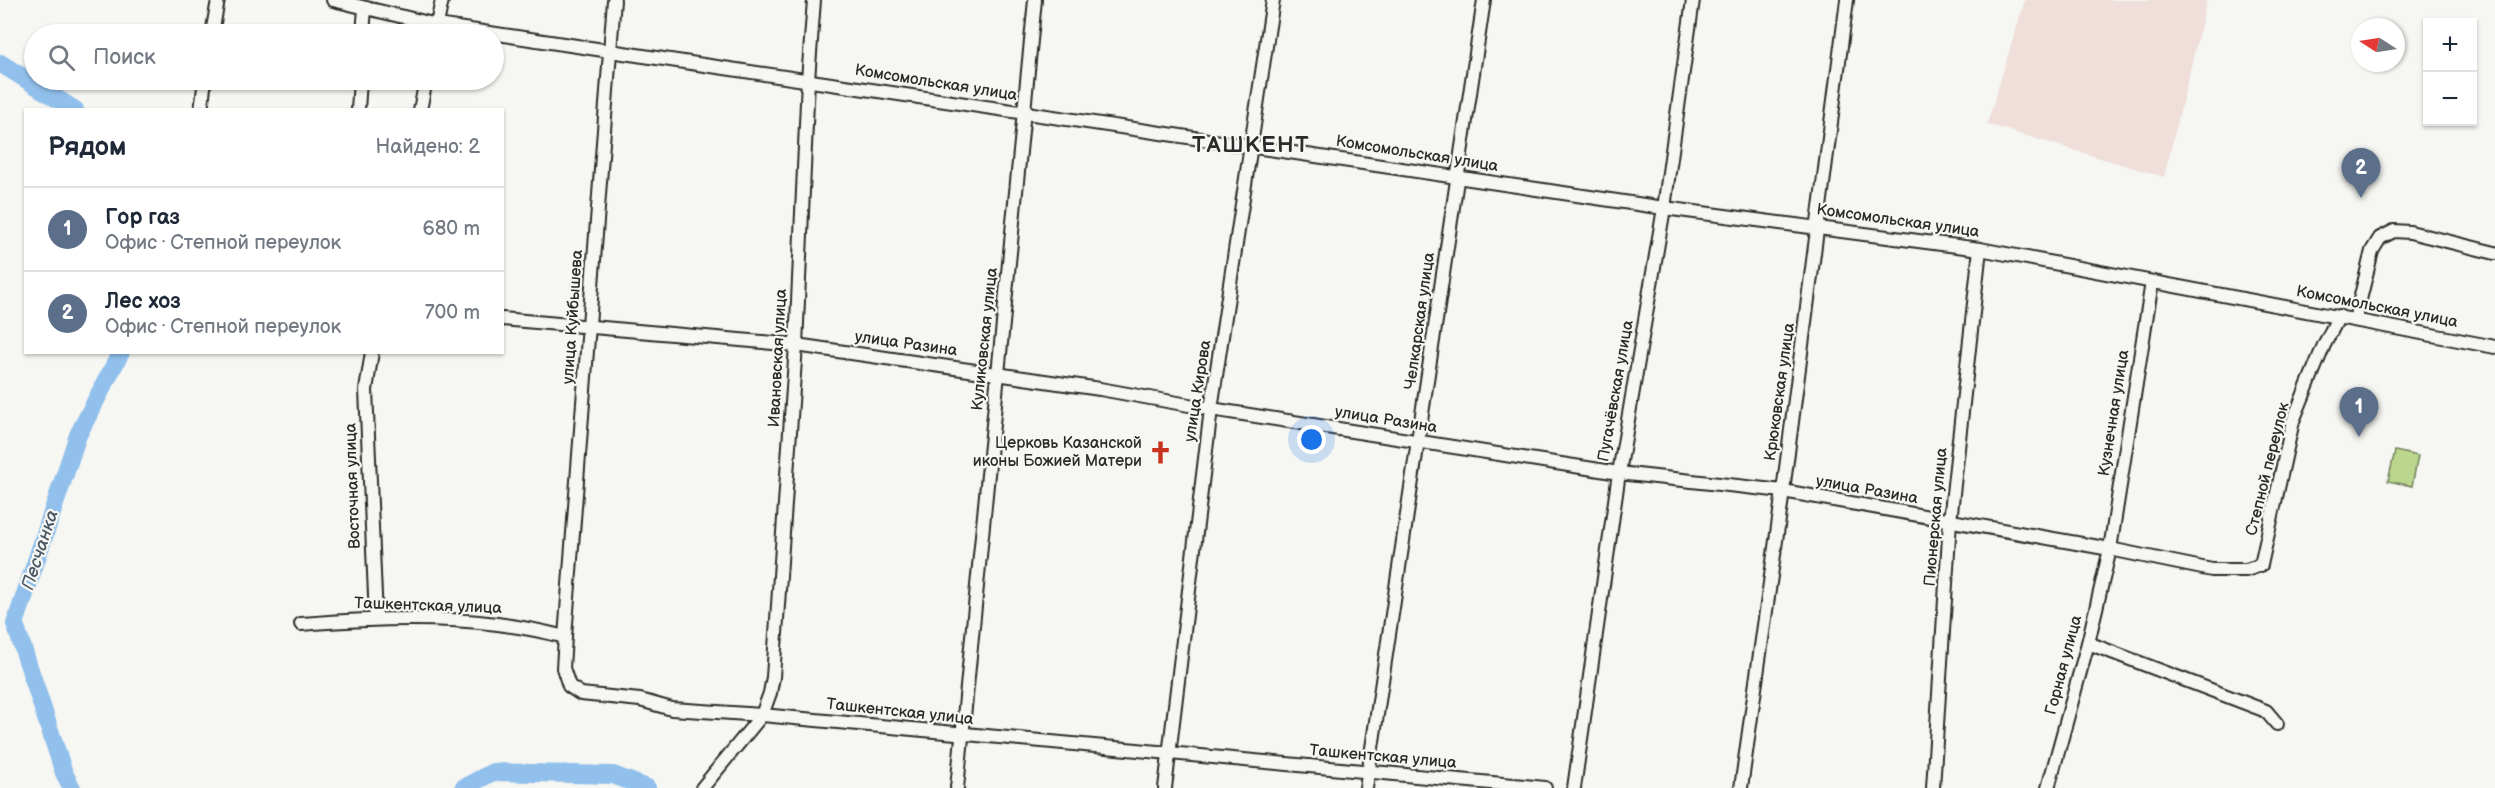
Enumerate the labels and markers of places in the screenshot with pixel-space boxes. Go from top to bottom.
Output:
pin: 2 [2342,148,2380,198]
pin: 1 [2340,388,2378,437]
place label: Церковь Казанской иконы Божией Матери [973,434,1142,471]
church icon: Церковь Казанской иконы Божией Матери [1147,439,1173,465]

